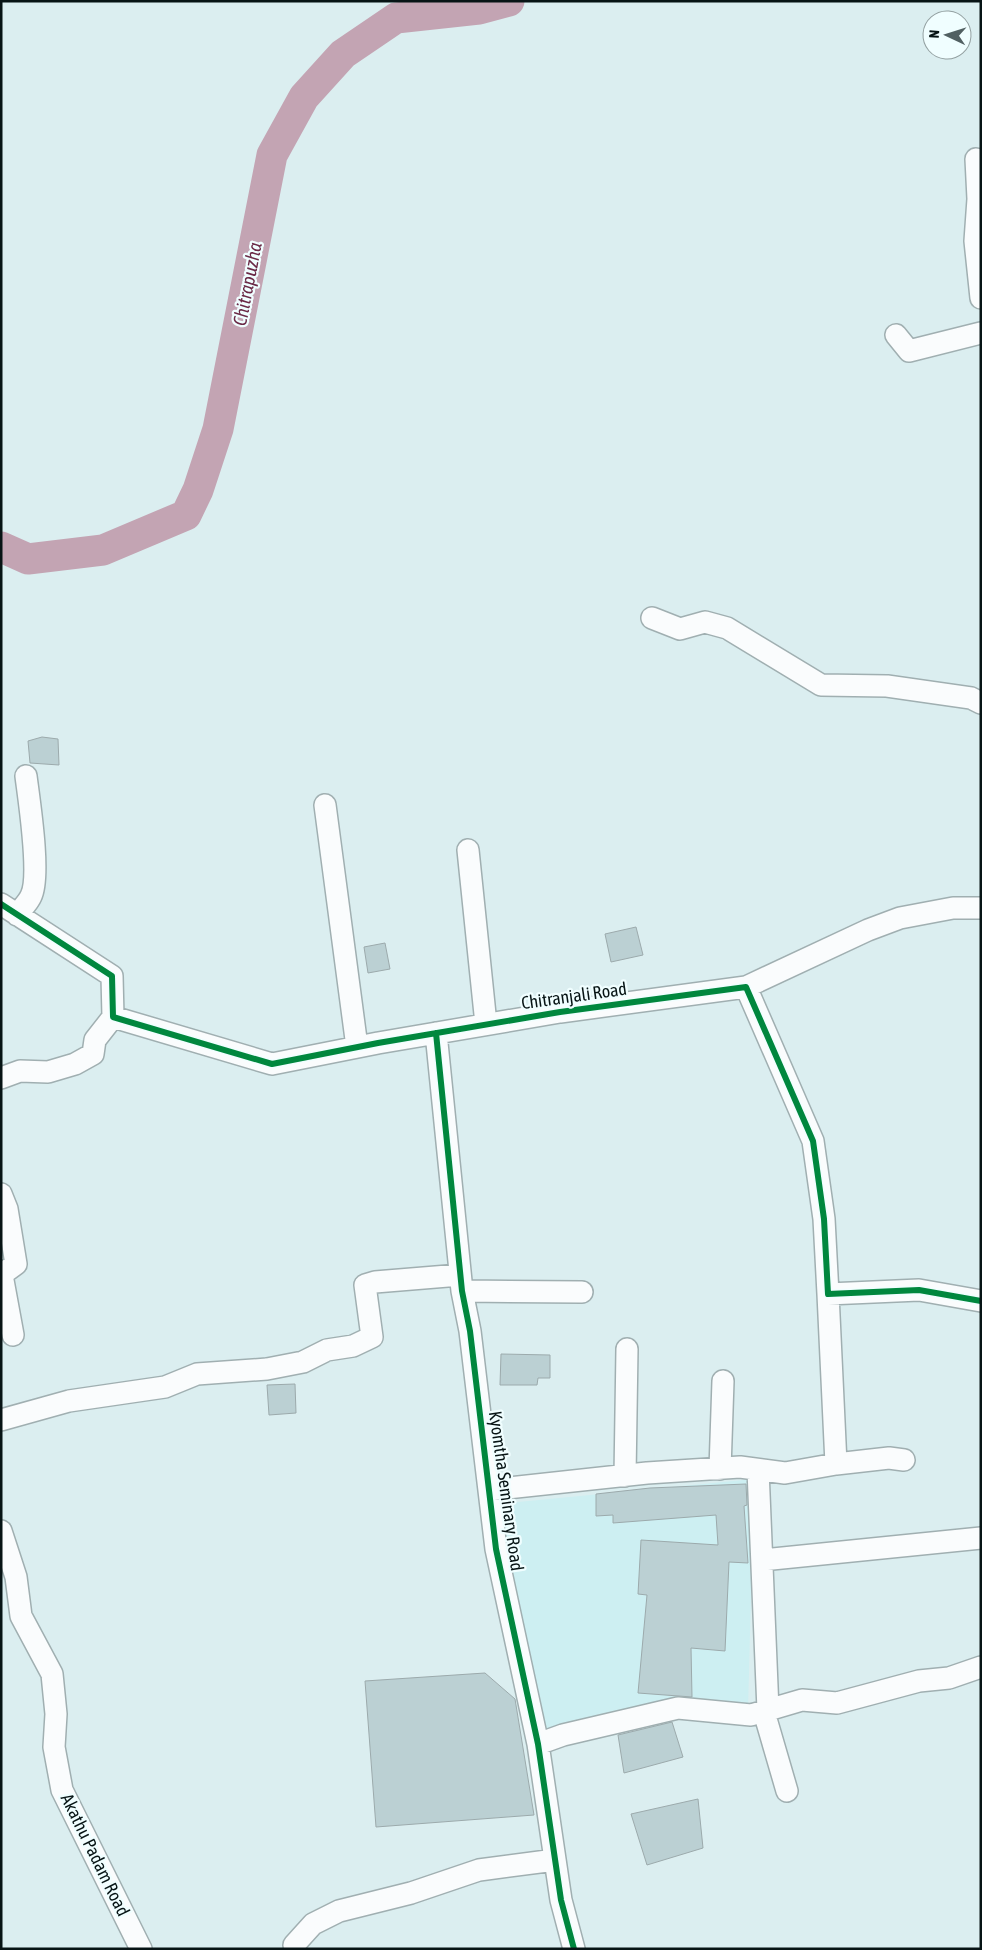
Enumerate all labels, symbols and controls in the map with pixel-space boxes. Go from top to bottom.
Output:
north arrow [922,10,972,60]
text: N [926,29,942,39]
water label: Chitrapuzha [228,240,266,328]
street label: Chitranjali Road [520,978,628,1013]
street label: Kyomtha Seminary Road [485,1410,528,1572]
street label: Akathu Padam Road [57,1790,134,1919]

